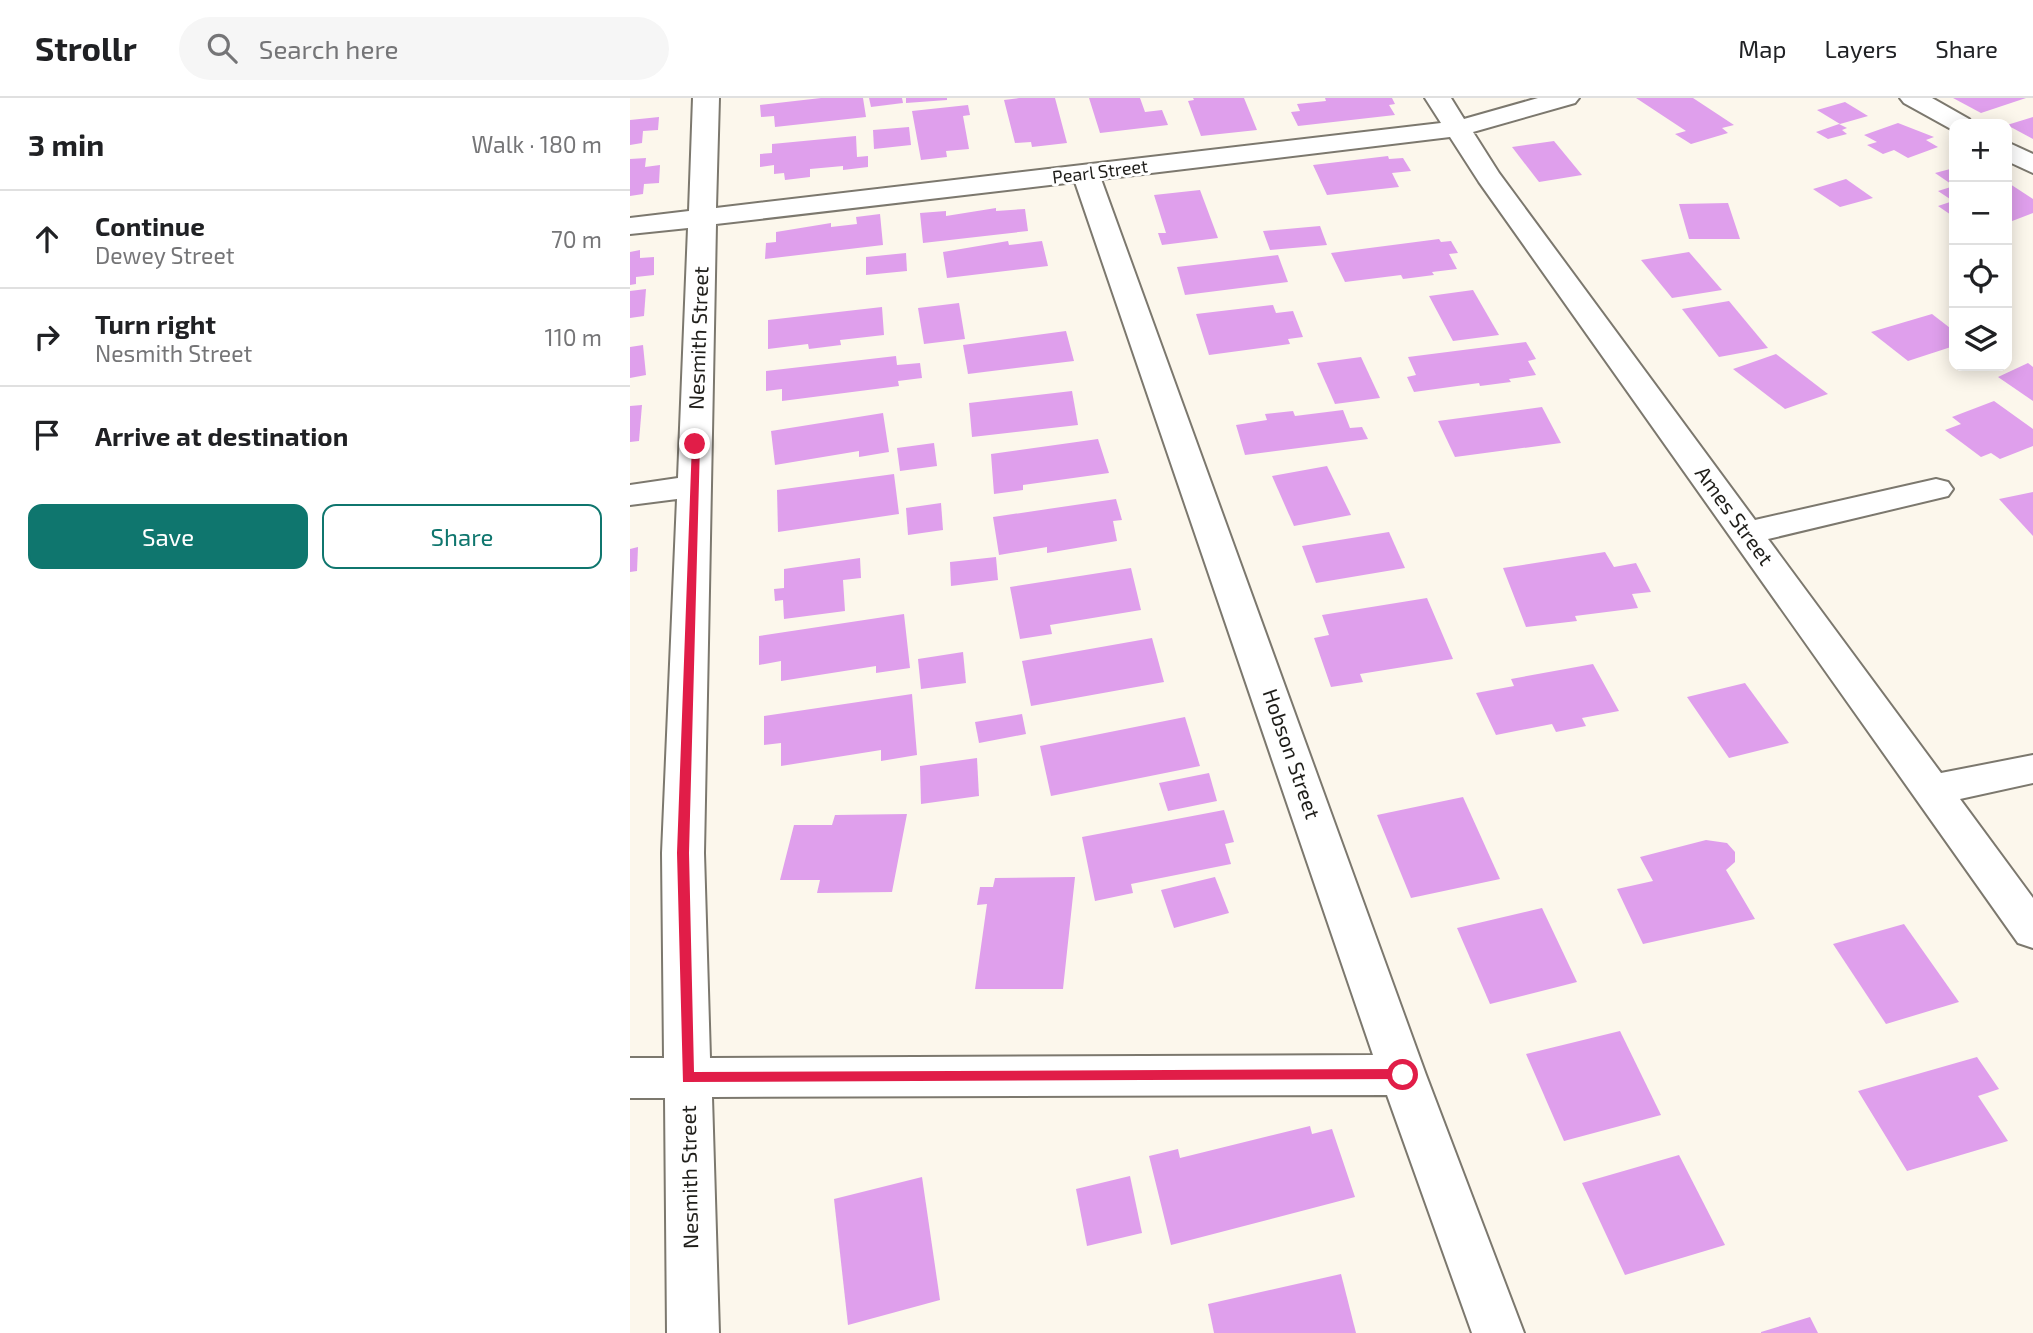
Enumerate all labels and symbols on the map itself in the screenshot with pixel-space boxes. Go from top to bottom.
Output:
street label: Pearl Street [1051,154,1149,188]
street label: Nesmith Street [683,266,712,410]
route end [679,428,710,459]
street label: Ames Street [1691,461,1780,570]
street label: Hobson Street [1258,685,1326,822]
route start [1387,1059,1418,1090]
street label: Nesmith Street [675,1105,702,1249]

